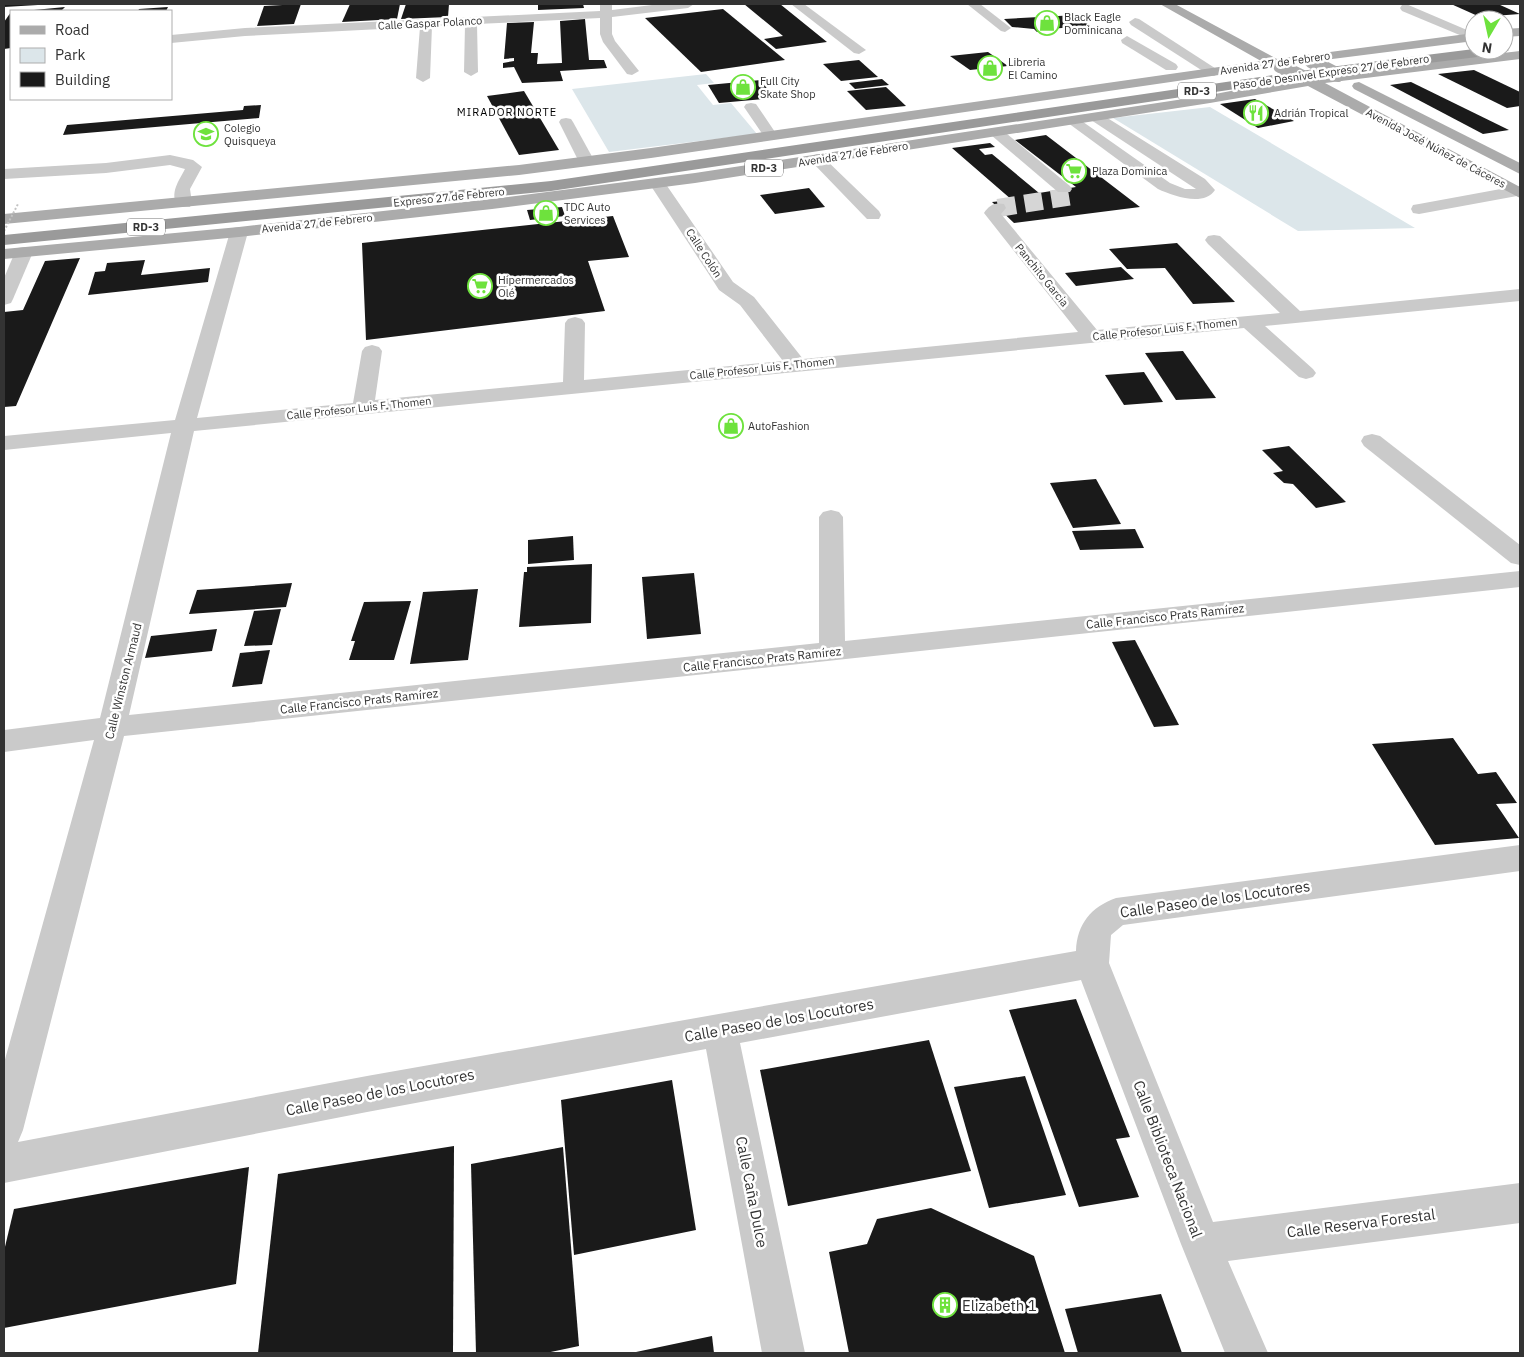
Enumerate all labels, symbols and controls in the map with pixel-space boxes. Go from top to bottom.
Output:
legend [10,10,172,100]
shop icon: Black Eagle Dominicana [1034,10,1060,36]
place label: Black Eagle Dominicana [1064,10,1123,37]
north arrow [1464,10,1514,60]
street label: Calle Gaspar Polanco [378,13,482,33]
text: Road [55,20,90,39]
text: N [1481,38,1493,58]
text: Park [55,45,85,64]
street label: Avenida 27 de Febrero [1219,48,1331,78]
street label: Paso de Desnivel Expreso 27 de Febrero [1232,51,1430,93]
shop icon: Libreria El Camino [977,55,1003,81]
place label: Libreria El Camino [1008,55,1057,82]
text: Building [55,70,110,89]
shop icon: Full City Skate Shop [730,74,756,100]
place label: Full City Skate Shop [760,74,816,101]
road number: RD-3 [1178,82,1216,100]
restaurant icon: Adrián Tropical [1243,100,1269,126]
district label: MIRADOR NORTE [457,105,557,119]
street label: Avenida José Núñez de Cáceres [1364,105,1508,191]
place label: Adrián Tropical [1274,106,1348,120]
school or university icon: Colegio Quisqueya [193,121,219,147]
place label: Colegio Quisqueya [224,121,276,148]
street label: Avenida 27 de Febrero [797,138,909,170]
supermarket icon: Plaza Dominica [1061,158,1087,184]
road number: RD-3 [745,160,783,177]
place label: Plaza Dominica [1092,164,1168,178]
street label: Expreso 27 de Febrero [393,184,505,210]
shop icon: TDC Auto Services [533,200,559,226]
place label: TDC Auto Services [564,200,610,227]
street label: Avenida 27 de Febrero [261,210,373,236]
road number: RD-3 [127,218,165,236]
street label: Calle Colón [683,226,725,280]
street label: Panchito Garcia [1012,240,1072,310]
supermarket icon: Hipermercados Olé [467,273,493,299]
place label: Hipermercados Olé [498,273,574,300]
street label: Calle Profesor Luis F. Thomen [1092,314,1238,344]
street label: Calle Profesor Luis F. Thomen [689,353,835,383]
street label: Calle Profesor Luis F. Thomen [286,393,432,423]
shop icon: AutoFashion [718,413,744,439]
place label: AutoFashion [748,419,810,433]
street label: Calle Francisco Prats Ramírez [1085,600,1245,632]
street label: Calle Winston Armaud [101,621,145,741]
street label: Calle Francisco Prats Ramírez [682,643,842,675]
street label: Calle Francisco Prats Ramírez [279,685,439,717]
street label: Calle Paseo de los Locutores [1119,876,1311,922]
street label: Calle Paseo de los Locutores [683,994,875,1046]
street label: Calle Paseo de los Locutores [284,1064,476,1120]
street label: Calle Biblioteca Nacional [1129,1078,1207,1240]
street label: Calle Caña Dulce [732,1135,772,1249]
street label: Calle Reserva Forestal [1286,1204,1436,1242]
building icon: Elizabeth 1 [932,1292,958,1318]
place label: Elizabeth 1 [962,1296,1037,1315]

